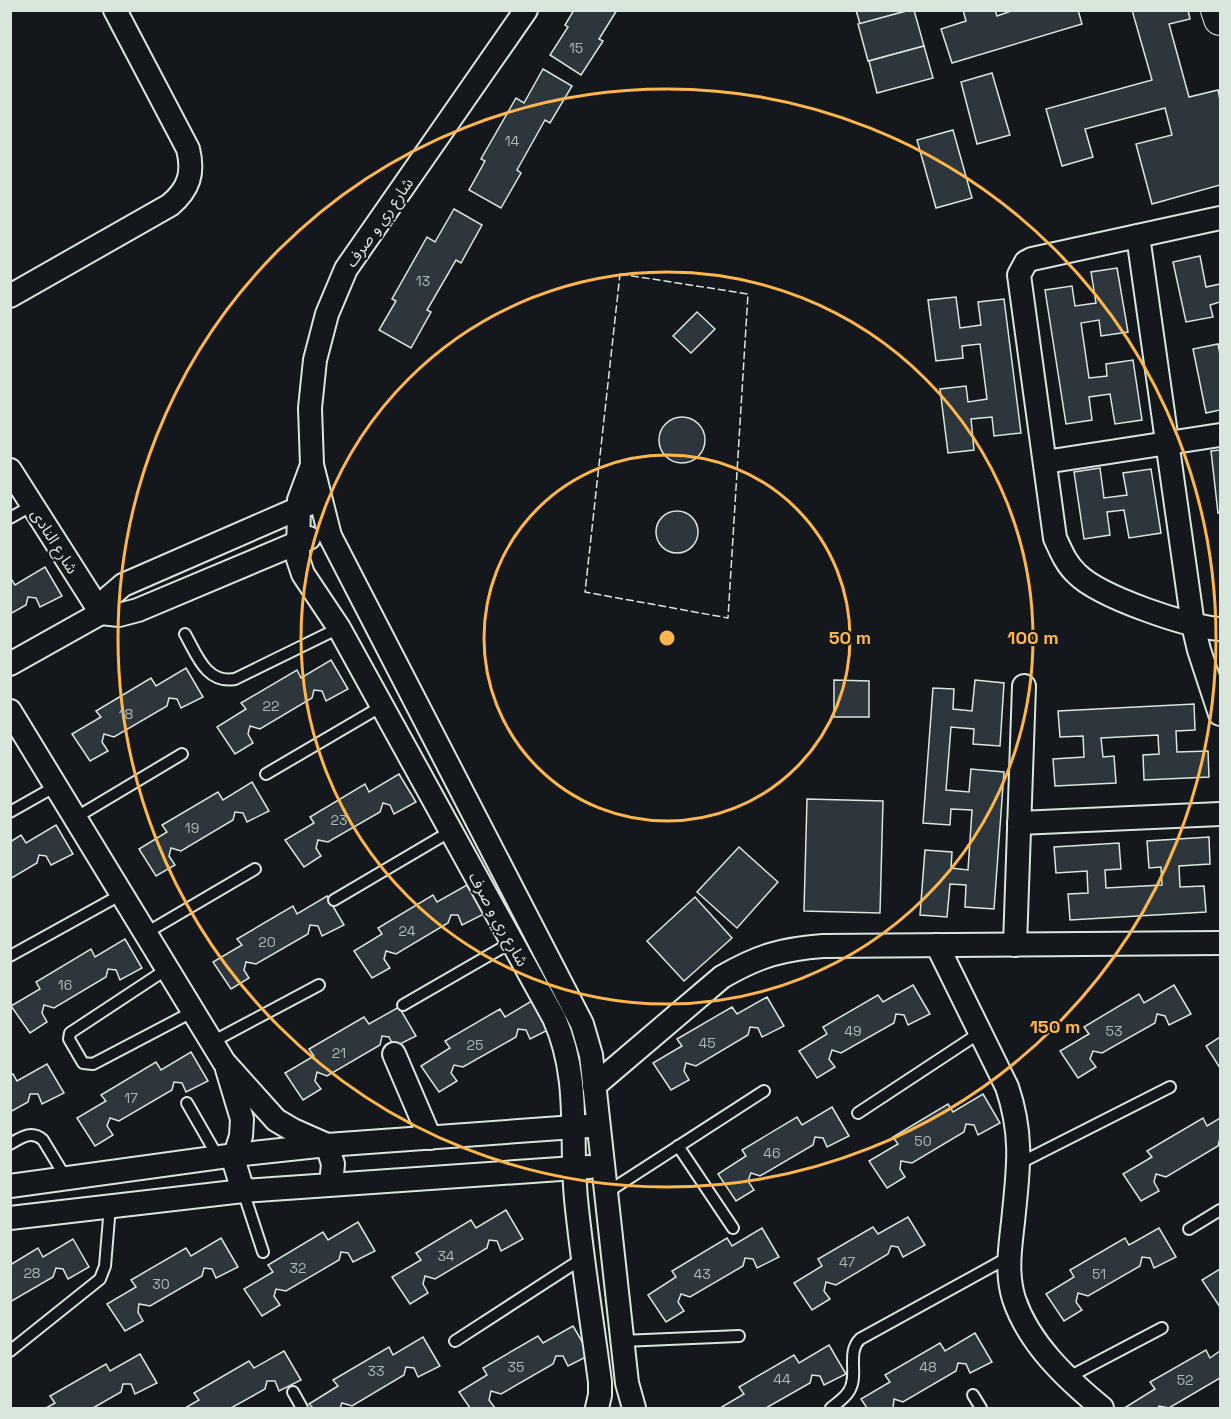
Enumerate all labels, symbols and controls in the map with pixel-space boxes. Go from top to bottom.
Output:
house number: 15 [569,39,583,57]
house number: 14 [505,132,520,150]
street label: شارع ري و صرف [341,173,420,272]
house number: 13 [416,272,430,290]
street label: شارع النادى [25,505,83,579]
text: 50 m [829,626,871,649]
text: 100 m [1007,626,1059,649]
centre of rings [657,628,677,648]
house number: 22 [263,697,279,715]
house number: 18 [119,705,134,723]
house number: 23 [331,811,347,829]
house number: 19 [185,819,199,837]
street label: شارع ري و صرف [462,868,533,971]
house number: 24 [399,922,416,940]
house number: 20 [258,933,276,951]
house number: 16 [58,976,72,994]
text: 150 m [1030,1015,1080,1038]
house number: 49 [844,1022,862,1040]
house number: 53 [1106,1022,1122,1040]
house number: 45 [698,1034,716,1052]
house number: 25 [467,1036,483,1054]
house number: 21 [332,1044,346,1062]
house number: 17 [124,1089,138,1107]
house number: 50 [914,1132,932,1150]
house number: 46 [763,1144,781,1162]
house number: 34 [437,1247,455,1265]
house number: 47 [839,1253,855,1271]
house number: 32 [290,1259,306,1277]
house number: 28 [23,1264,41,1282]
house number: 43 [693,1265,711,1283]
house number: 51 [1092,1265,1106,1283]
house number: 30 [152,1275,170,1293]
house number: 35 [508,1358,524,1376]
house number: 48 [919,1358,937,1376]
house number: 33 [368,1362,384,1380]
house number: 44 [773,1370,791,1388]
house number: 52 [1177,1371,1193,1389]

